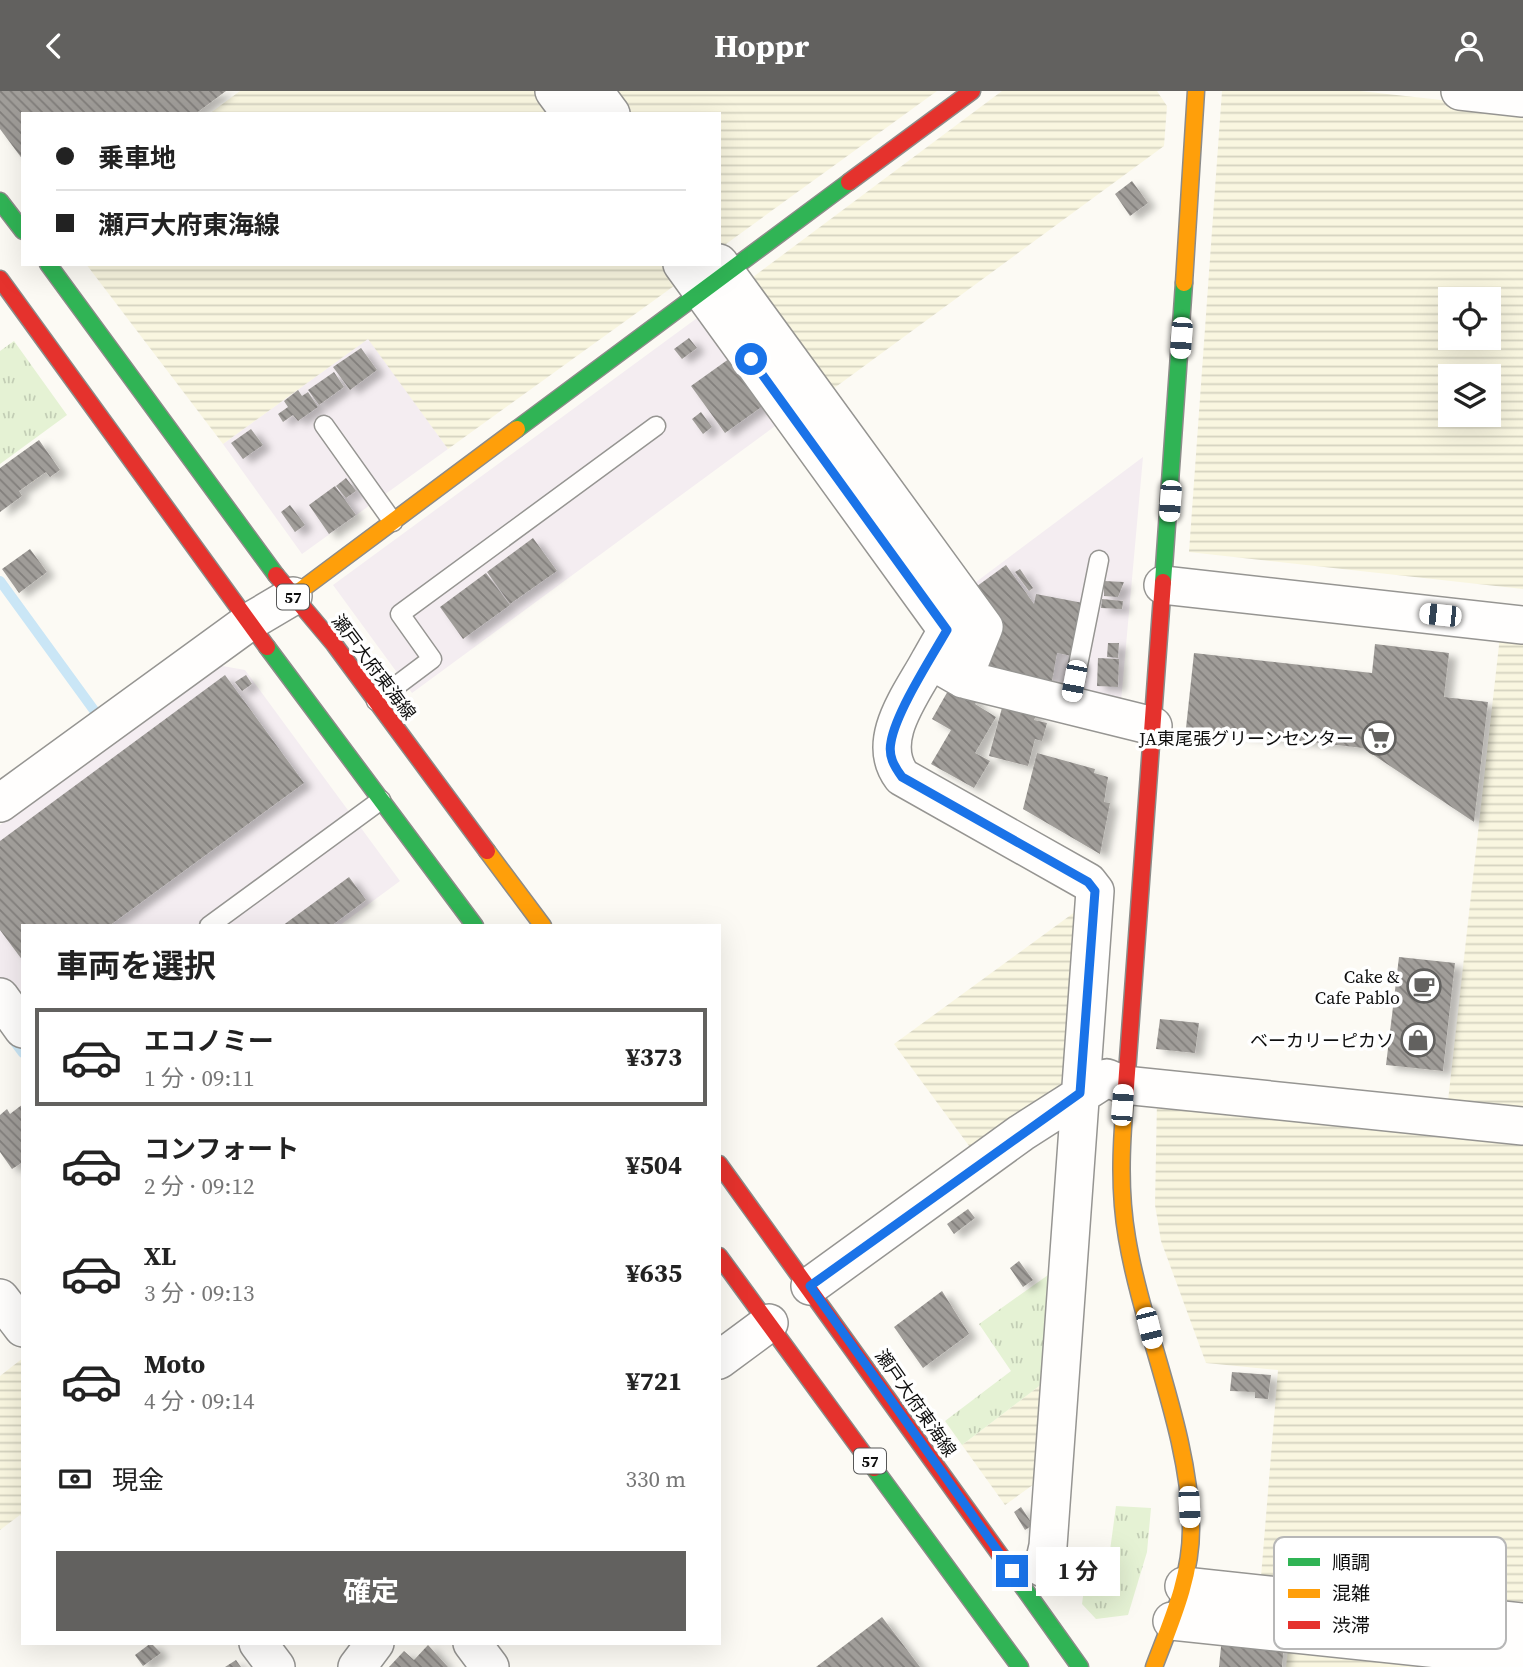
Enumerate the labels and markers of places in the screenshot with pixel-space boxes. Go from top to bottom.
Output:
supermarket icon: JA東尾張グリーンセンター [1360,719,1398,757]
place label: JA東尾張グリーンセンター [1138,726,1354,751]
place label: Cake & Cafe Pablo [1315,964,1400,1010]
cafe icon: Cake & Cafe Pablo [1405,967,1443,1005]
shop icon: ベーカリーピカソ [1399,1021,1437,1059]
place label: ベーカリーピカソ [1250,1028,1394,1053]

